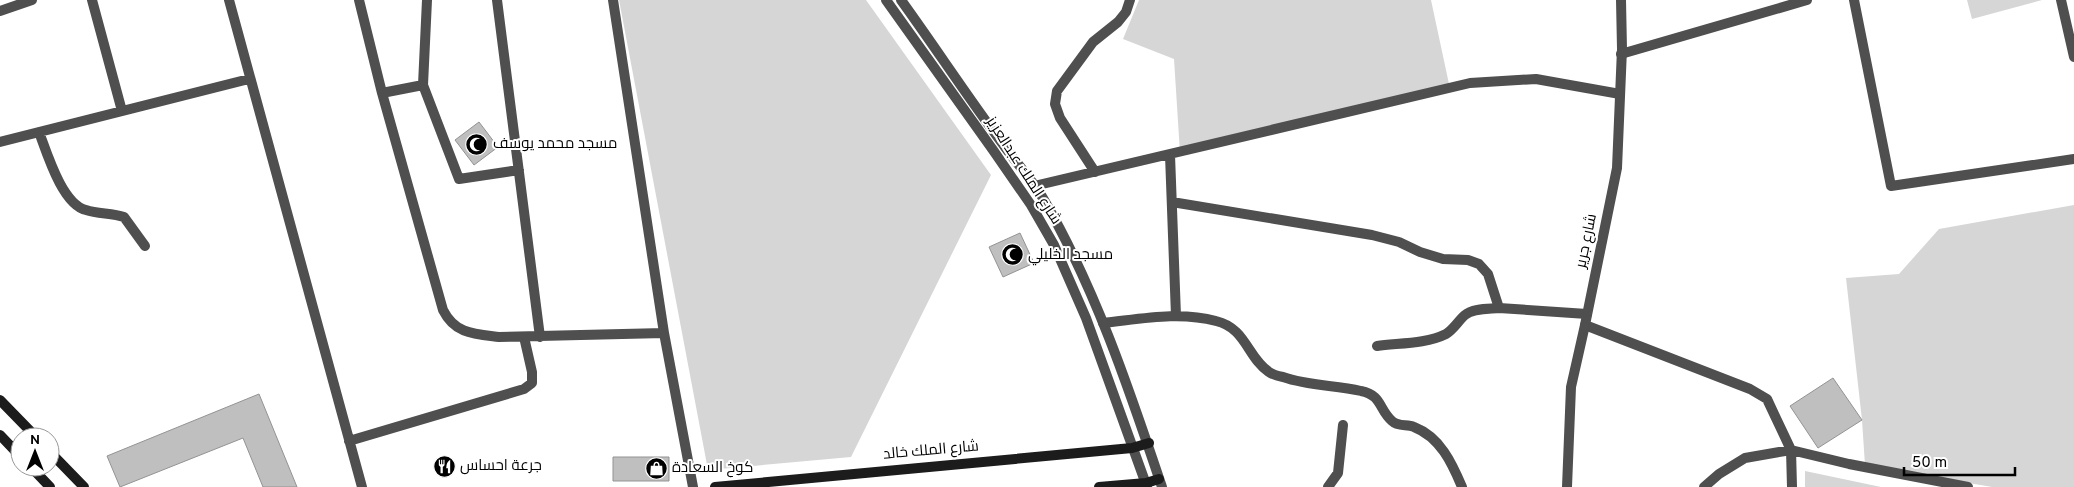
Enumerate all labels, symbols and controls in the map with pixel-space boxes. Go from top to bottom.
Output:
street label: شارع الملك عبدالعزيز [981,113,1065,228]
mosque icon: مسجد محمد يوسف [465,132,489,156]
place label: مسجد محمد يوسف [493,135,617,154]
street label: شارع جرير [1572,212,1602,271]
mosque icon: مسجد الخليلي [1000,243,1024,267]
place label: مسجد الخليلي [1028,246,1113,266]
north arrow [10,427,60,477]
text: N [30,432,40,449]
street label: شارع الملك خالد [882,437,980,465]
scale bar [1904,444,2015,476]
restaurant icon: جرعة احساس [432,454,456,478]
text: 50 m [1912,454,1947,473]
shop icon: كوخ السعادة [644,456,668,480]
place label: جرعة احساس [460,457,542,476]
place label: كوخ السعادة [672,459,753,478]

